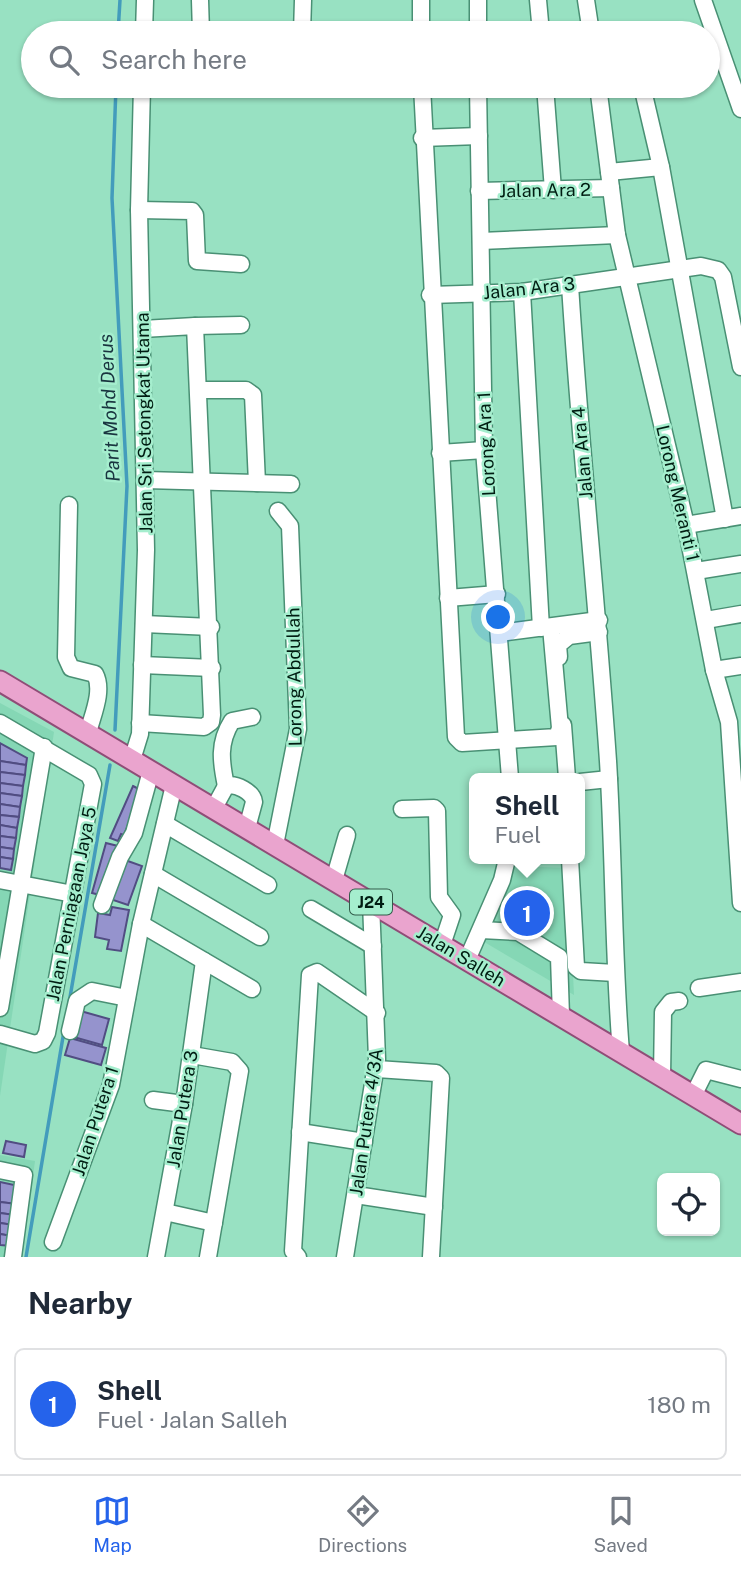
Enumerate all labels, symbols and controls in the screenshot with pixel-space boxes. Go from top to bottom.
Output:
search box [21,21,720,98]
icon: search [45,41,83,79]
text: Search here [101,44,247,75]
street label: Jalan Ara 2 [499,179,591,201]
street label: Jalan Ara 3 [482,273,576,303]
street label: Jalan Sri Setongkat Utama [132,312,156,534]
water label: Parit Mohd Derus [94,333,124,483]
street label: Lorong Ara 1 [473,391,499,497]
street label: Jalan Ara 4 [568,406,596,500]
street label: Lorong Meranti 1 [652,423,704,563]
your location [481,600,515,634]
street label: Lorong Abdullah [282,607,306,747]
popup [469,773,585,864]
text: Shell [494,790,560,821]
street label: Jalan Perniagaan Jaya 5 [42,805,100,1003]
text: Fuel [494,821,541,848]
pin: 1 [504,887,550,939]
road number: J24 [350,890,392,914]
street label: Jalan Salleh [413,921,509,991]
street label: Jalan Putera 4/3A [345,1047,387,1197]
street label: Jalan Putera 3 [162,1049,202,1169]
street label: Jalan Putera 1 [67,1063,123,1179]
map controls [657,1173,720,1236]
button: locate [657,1173,720,1236]
text: Nearby [28,1285,132,1321]
text: Shell [97,1375,162,1406]
text: 1 [48,1391,58,1418]
text: 180 m [647,1391,711,1418]
text: Fuel · Jalan Salleh [97,1406,288,1433]
tab: Map [93,1492,132,1556]
tab: Directions [318,1492,407,1556]
tab: Saved [594,1492,648,1556]

